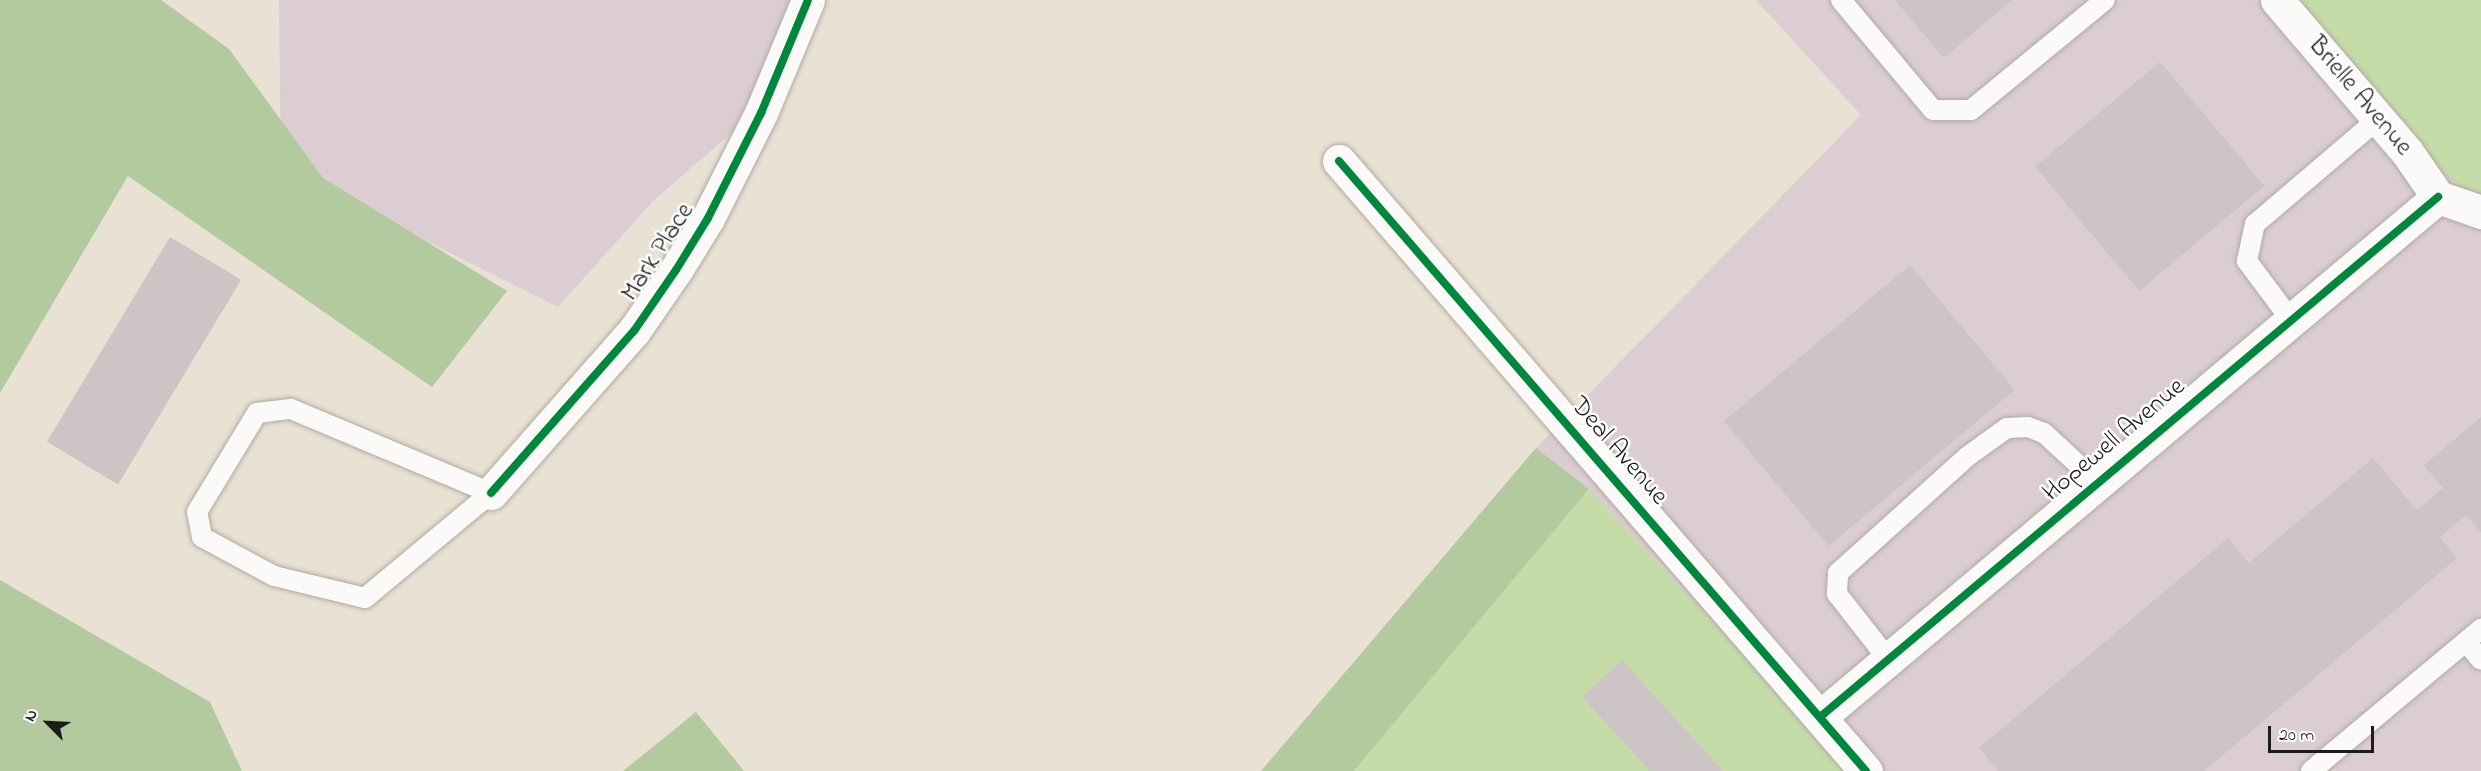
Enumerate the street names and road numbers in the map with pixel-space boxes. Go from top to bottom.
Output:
street label: Brielle Avenue [2300,31,2418,163]
street label: Mark Place [616,198,702,308]
street label: Hopewell Avenue [2038,372,2192,510]
street label: Deal Avenue [1562,391,1674,513]

